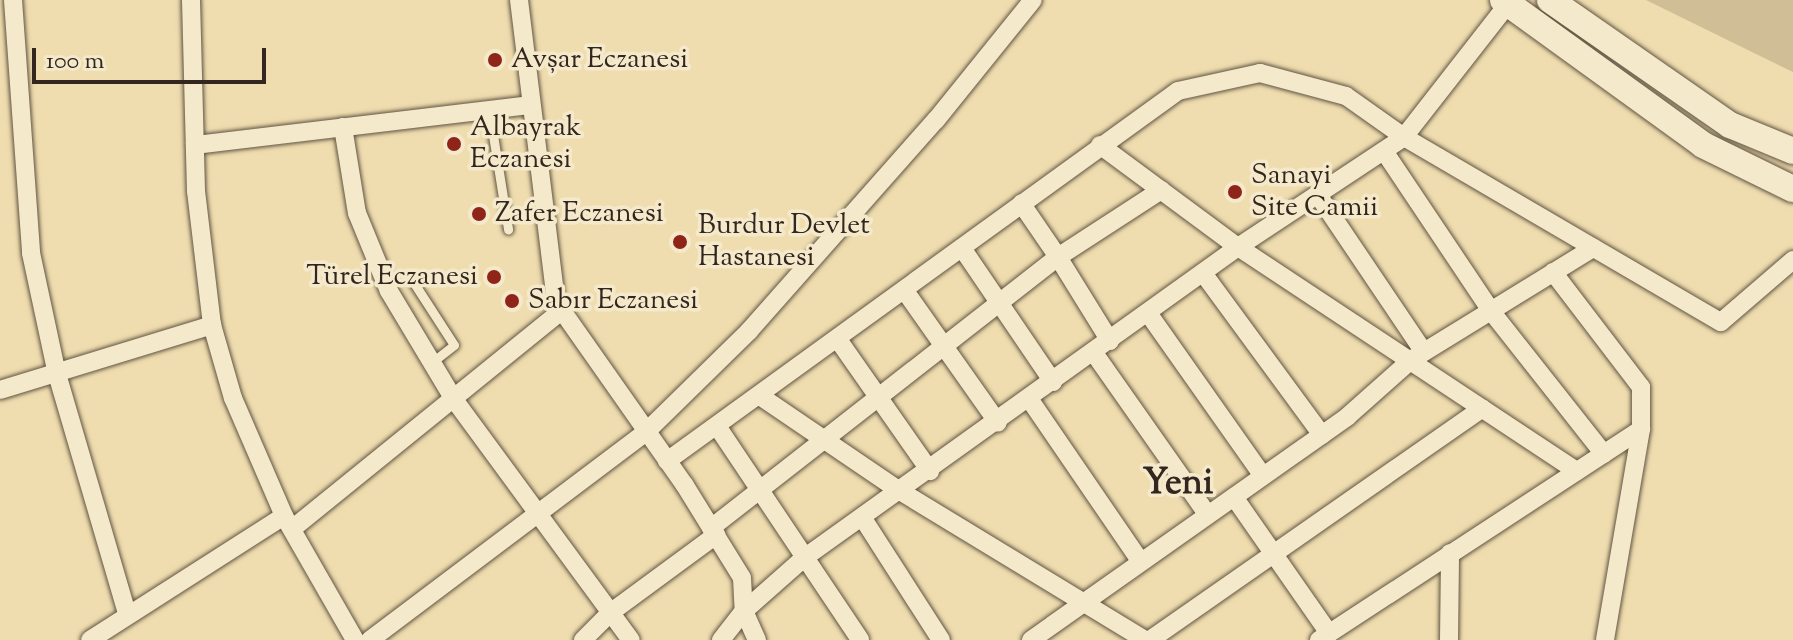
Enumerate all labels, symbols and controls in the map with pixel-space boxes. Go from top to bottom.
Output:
scale bar [36,32,270,82]
place label: Avşar Eczanesi [511,43,688,77]
text: 100 m [46,45,104,79]
marker: Avşar Eczanesi [486,51,504,69]
place label: Albayrak Eczanesi [470,111,581,177]
marker: Albayrak Eczanesi [445,135,463,153]
place label: Sanayi Site Camii [1251,159,1378,225]
marker: Sanayi Site Camii [1226,183,1244,201]
place label: Zafer Eczanesi [495,197,664,231]
marker: Zafer Eczanesi [470,205,488,223]
place label: Burdur Devlet Hastanesi [698,209,870,275]
marker: Burdur Devlet Hastanesi [669,231,691,253]
place label: Türel Eczanesi [306,260,478,294]
marker: Türel Eczanesi [485,268,503,286]
place label: Sabır Eczanesi [528,284,698,318]
marker: Sabır Eczanesi [503,292,521,310]
district label: Yeni [1143,463,1213,507]

